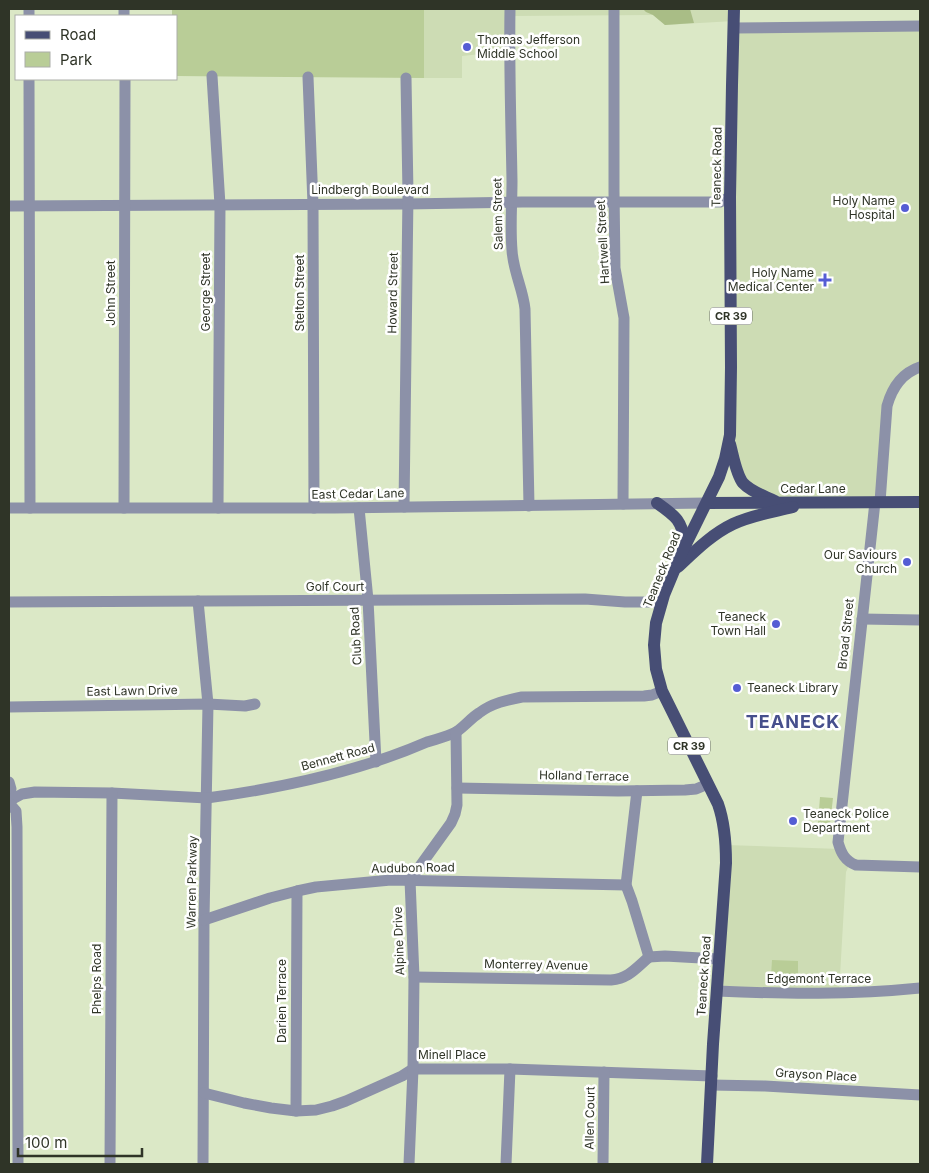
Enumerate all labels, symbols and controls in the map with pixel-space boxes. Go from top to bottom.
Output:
legend [15,15,178,80]
text: Road [60,25,96,44]
place label: Thomas Jefferson Middle School [477,32,580,61]
marker: Thomas Jefferson Middle School [461,41,473,53]
text: Park [60,50,93,69]
street label: Teaneck Road [708,127,725,207]
street label: Salem Street [489,178,506,250]
street label: Lindbergh Boulevard [311,182,429,197]
place label: Holy Name Hospital [833,193,895,222]
street label: Hartwell Street [593,200,612,284]
marker: Holy Name Hospital [899,202,911,214]
street label: George Street [198,252,213,332]
street label: Howard Street [384,252,401,334]
street label: Stelton Street [292,254,307,331]
street label: John Street [103,260,118,326]
place label: Holy Name Medical Center [728,265,814,294]
marker: Holy Name Medical Center [818,273,832,287]
road number: CR 39 [710,308,752,324]
street label: Cedar Lane [780,481,846,496]
street label: East Cedar Lane [311,485,405,502]
street label: Teaneck Road [640,530,684,610]
place label: Our Saviours Church [824,547,897,576]
marker: Our Saviours Church [901,556,913,568]
street label: Golf Court [306,579,364,594]
street label: Broad Street [834,598,857,670]
street label: Club Road [346,606,365,666]
place label: Teaneck Town Hall [710,609,766,638]
marker: Teaneck Town Hall [770,618,782,630]
place label: Teaneck Library [747,680,839,695]
street label: East Lawn Drive [86,682,178,699]
marker: Teaneck Library [731,682,743,694]
district label: TEANECK [746,711,840,732]
road number: CR 39 [668,738,710,754]
street label: Bennett Road [299,739,376,774]
street label: Holland Terrace [539,767,629,784]
place label: Teaneck Police Department [803,806,889,835]
marker: Teaneck Police Department [787,815,799,827]
street label: Warren Parkway [183,835,200,929]
street label: Audubon Road [371,859,455,876]
street label: Alpine Drive [390,906,407,976]
street label: Teaneck Road [693,935,714,1017]
street label: Phelps Road [89,944,104,1014]
street label: Monterrey Avenue [484,956,588,973]
street label: Darien Terrace [274,959,289,1043]
street label: Edgemont Terrace [767,971,871,986]
street label: Minell Place [418,1047,486,1062]
street label: Grayson Place [775,1065,857,1084]
street label: Allen Court [581,1086,598,1150]
scale bar [18,1126,141,1158]
text: 100 m [25,1133,67,1152]

